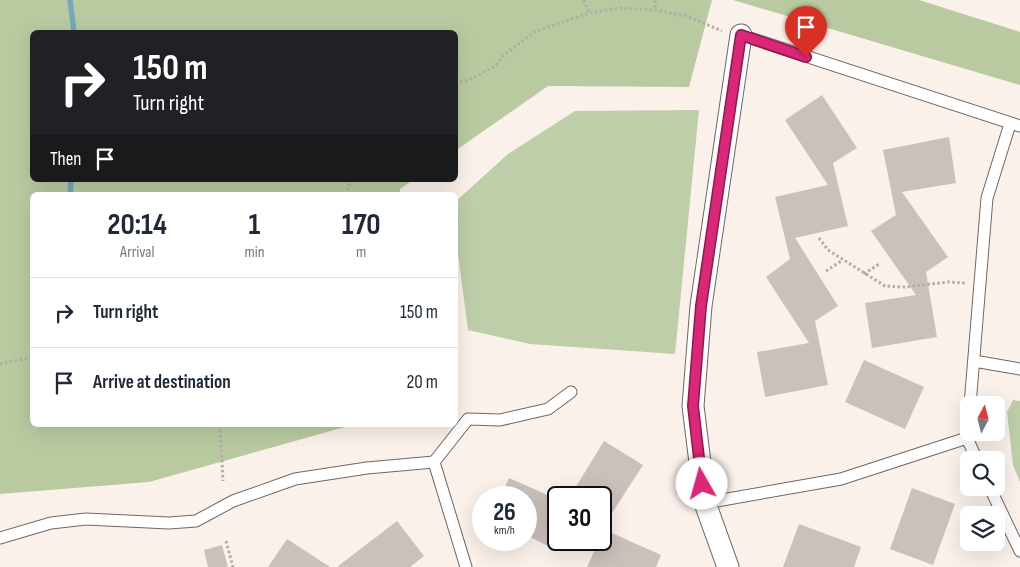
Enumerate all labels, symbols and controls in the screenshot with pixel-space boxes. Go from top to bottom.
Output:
pin [785,6,827,57]
icon: arrive [792,13,820,41]
text: 150 m [133,47,207,90]
icon: right [50,50,115,115]
text: Turn right [133,90,204,117]
icon: arrive [91,145,119,173]
text: Then [50,148,81,171]
text: 20:14 [107,207,167,243]
text: 1 [249,207,260,243]
text: 170 [342,207,381,243]
text: Arrival [120,243,154,262]
text: min [244,243,265,262]
text: m [356,243,366,262]
icon: right [50,299,78,327]
text: Turn right [93,301,158,324]
text: 150 m [400,301,438,324]
icon: arrive [50,369,78,397]
text: Arrive at destination [93,371,231,394]
text: 20 m [406,371,438,394]
north arrow [960,396,1005,441]
map controls [960,396,1005,551]
button: search [960,451,1005,496]
position arrow [675,457,727,509]
speed limit sign: 30 [547,486,612,551]
text: 26 [493,497,516,528]
button: layers [960,506,1005,551]
text: km/h [494,523,515,538]

